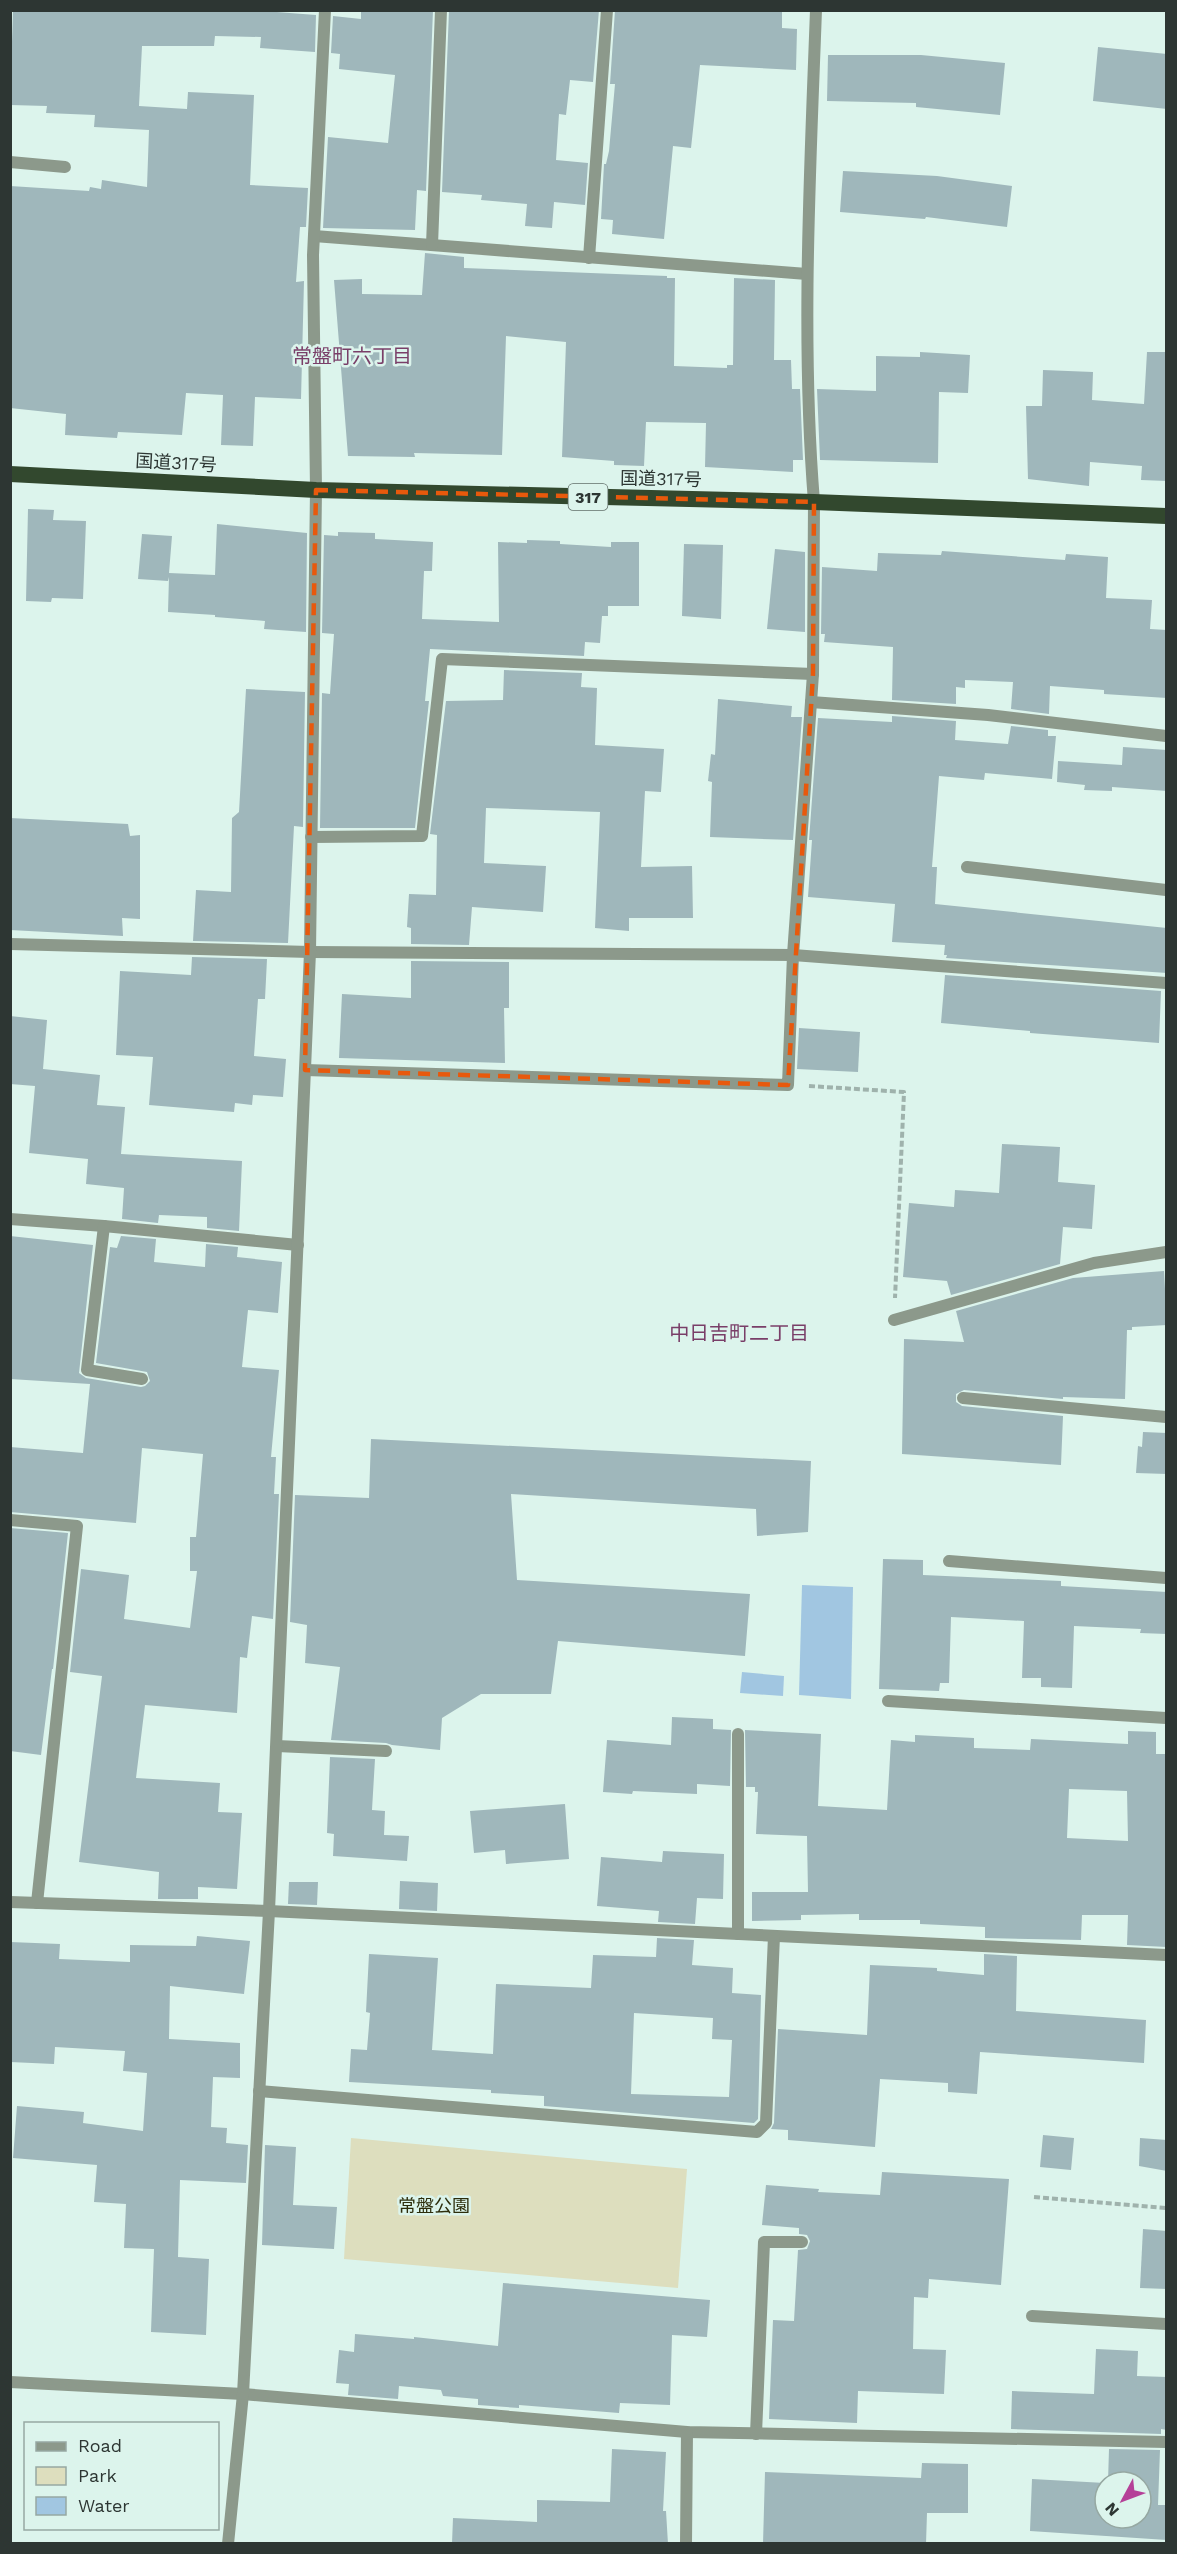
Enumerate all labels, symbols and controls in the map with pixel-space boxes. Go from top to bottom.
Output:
district label: 常盤町六丁目 [292,344,412,368]
street label: 国道317号 [135,450,217,475]
street label: 国道317号 [620,467,702,490]
road number: 317 [568,484,608,510]
district label: 中日吉町二丁目 [669,1321,809,1345]
park label: 常盤公園 [398,2195,470,2216]
legend [24,2422,219,2530]
text: Road [78,2435,122,2456]
text: Park [78,2465,117,2486]
north arrow [1093,2470,1153,2530]
text: Water [78,2495,130,2516]
text: N [1101,2499,1123,2520]

